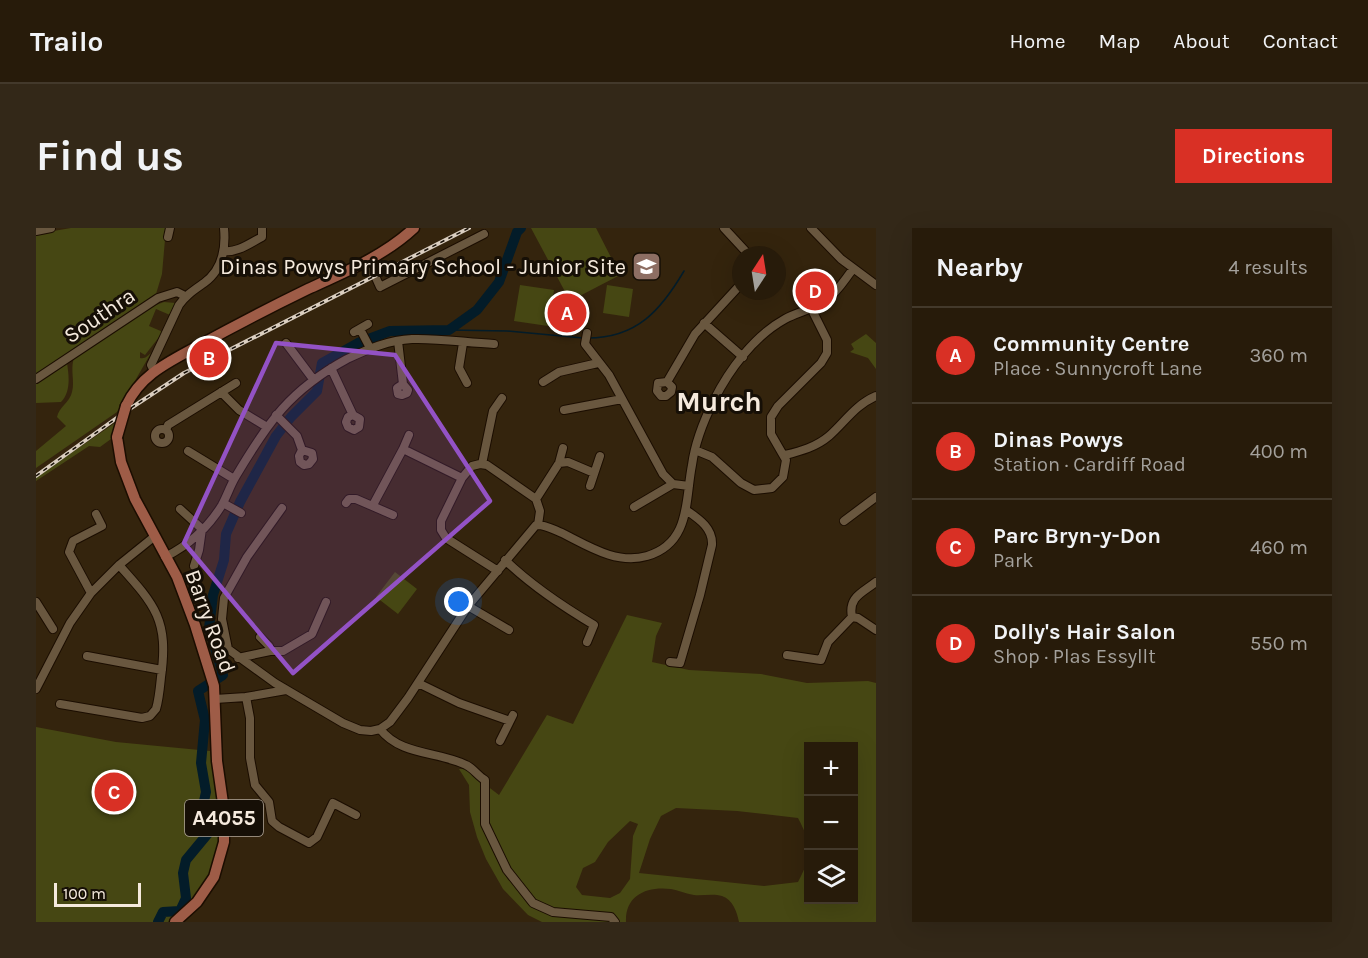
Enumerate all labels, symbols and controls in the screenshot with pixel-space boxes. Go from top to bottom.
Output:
text: Trailo [30,25,103,58]
text: Home [1010,29,1066,53]
text: Map [1099,29,1140,53]
text: About [1173,29,1230,53]
text: Contact [1263,29,1338,53]
button: Directions [1175,129,1332,183]
text: Find us [36,131,184,181]
north arrow [732,246,786,300]
school or university icon: Dinas Powys Primary School - Junior Site [631,250,663,282]
text: Nearby [936,252,1023,283]
place label: Dinas Powys Primary School - Junior Site [220,254,626,280]
text: 4 results [1228,256,1308,279]
pin: D [796,268,834,314]
street label: Southra [59,283,140,349]
pin: A [548,290,586,335]
text: Community Centre [993,331,1189,357]
pin: B [190,336,228,380]
text: A [949,344,962,367]
text: 360 m [1249,344,1308,367]
text: Place · Sunnycroft Lane [993,357,1202,380]
district label: Murch [676,385,762,418]
text: Dinas Powys [993,427,1124,453]
text: B [949,440,962,463]
text: 400 m [1250,440,1308,463]
text: Station · Cardiff Road [993,453,1186,476]
text: Parc Bryn-y-Don [993,523,1161,549]
text: C [949,536,962,559]
text: 460 m [1250,536,1308,559]
text: Park [993,549,1034,572]
street label: Barry Road [179,566,241,676]
your location [444,587,473,616]
text: Dolly's Hair Salon [993,619,1176,645]
text: D [949,632,962,655]
text: 550 m [1250,632,1308,655]
text: Shop · Plas Essyllt [993,645,1156,668]
map controls [804,742,858,904]
button: + [804,742,858,796]
pin: C [94,770,134,814]
button: − [804,796,858,850]
road number: A4055 [185,800,263,836]
button: layers [804,850,858,904]
scale bar [54,880,141,908]
text: 100 m [63,884,106,903]

